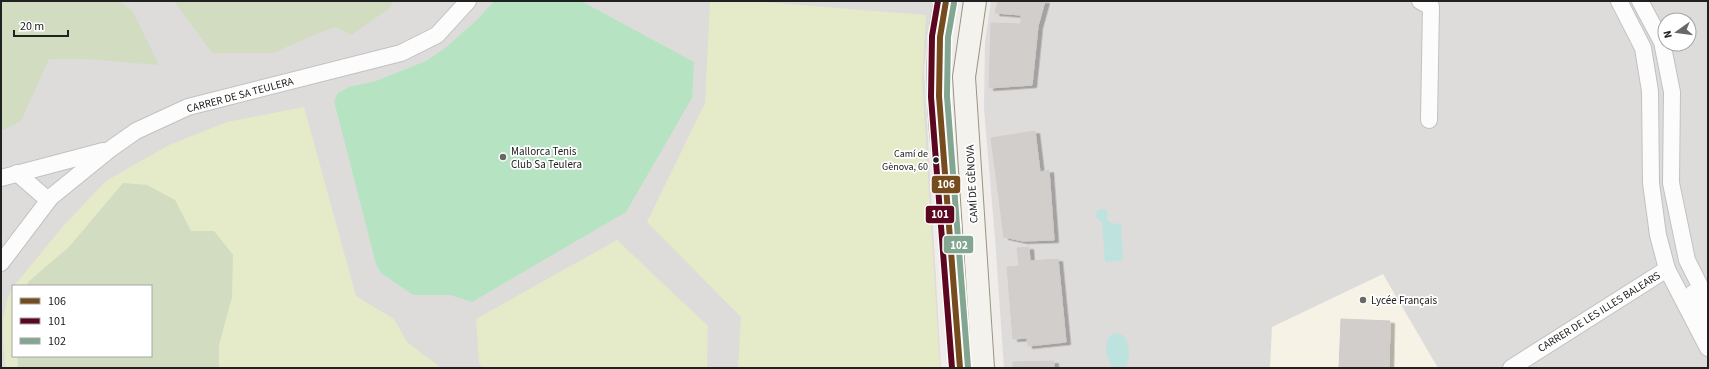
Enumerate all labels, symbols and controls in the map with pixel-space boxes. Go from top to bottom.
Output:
scale bar [14,12,68,38]
north arrow [1657,12,1697,52]
text: 20 m [20,18,44,35]
text: N [1660,29,1676,40]
street label: CARRER DE SA TEULERA [185,74,295,116]
place label: Mallorca Tenis Club Sa Teulera [511,144,582,172]
street label: CAMÍ DE GÈNOVA [962,144,982,224]
place label: Camí de Gènova, 60 [882,147,928,174]
marker: Mallorca Tenis Club Sa Teulera [498,152,508,162]
marker: Camí de Gènova, 60 [931,155,941,165]
line badge: 106 [931,175,961,194]
text: 106 [937,177,955,192]
line badge: 101 [925,205,955,224]
text: 101 [931,207,949,222]
line badge: 102 [943,235,974,254]
text: 102 [950,238,968,253]
street label: CARRER DE LES ILLES BALEARS [1535,268,1663,356]
legend [12,285,152,357]
text: 106 [48,293,66,310]
place label: Lycée Français [1371,293,1437,308]
marker: Lycée Français [1358,295,1368,305]
text: 101 [48,313,66,330]
text: 102 [48,333,66,350]

